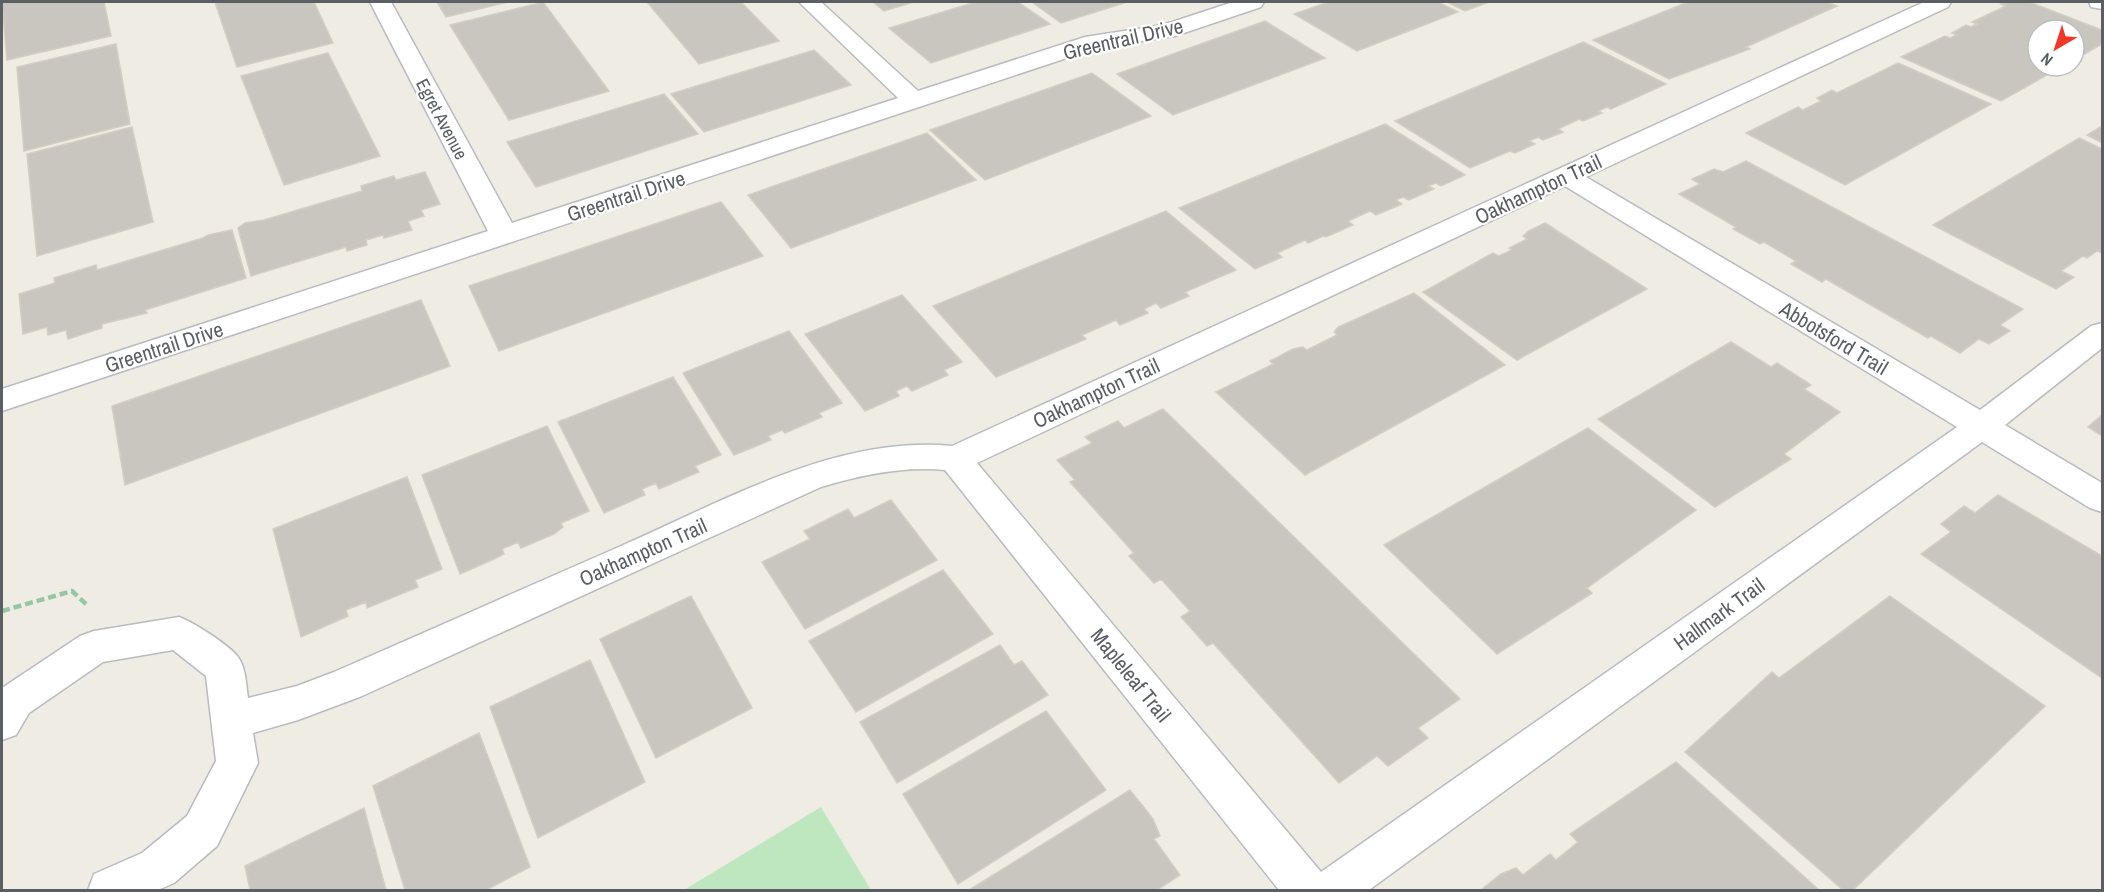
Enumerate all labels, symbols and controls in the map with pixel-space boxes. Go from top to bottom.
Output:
street label: Greentrail Drive [1060,11,1186,67]
north arrow [2026,18,2086,78]
text: N [2036,48,2057,71]
street label: Egret Avenue [410,74,474,164]
street label: Oakhampton Trail [1470,147,1606,231]
street label: Greentrail Drive [563,163,689,229]
street label: Abbotsford Trail [1774,294,1894,382]
street label: Greentrail Drive [101,314,227,380]
street label: Oakhampton Trail [1028,351,1164,435]
street label: Oakhampton Trail [575,511,711,593]
street label: Hallmark Trail [1668,571,1770,657]
street label: Mapleleaf Trail [1084,622,1178,728]

